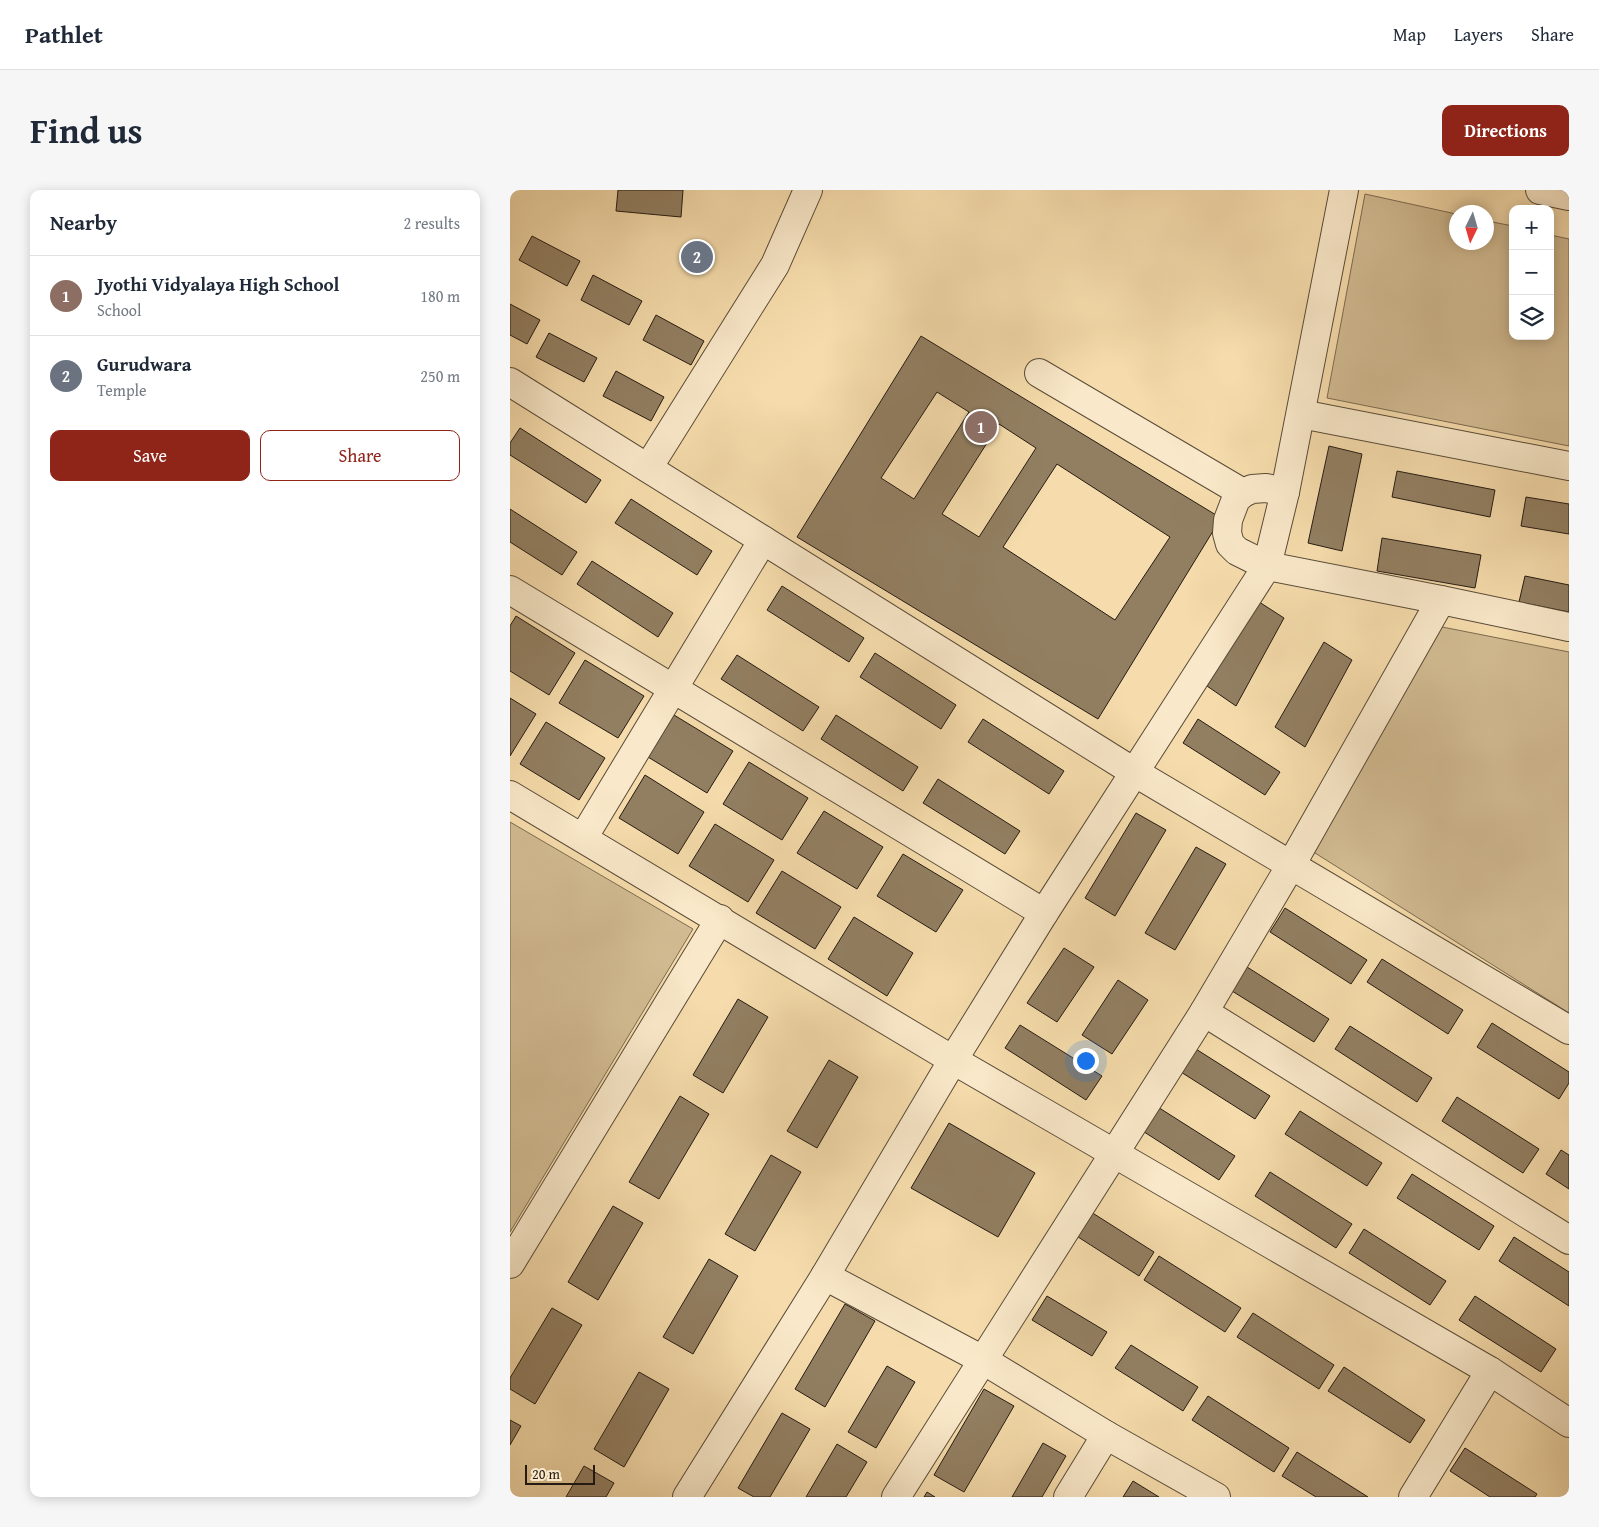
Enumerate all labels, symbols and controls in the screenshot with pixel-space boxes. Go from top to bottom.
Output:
text: Pathlet [25,17,103,52]
text: Map [1393,21,1426,48]
text: Layers [1454,21,1503,48]
text: Share [1531,21,1574,48]
text: Find us [30,105,143,156]
button: Directions [1442,105,1569,156]
north arrow [1449,205,1494,250]
map controls [1509,205,1554,340]
button: + [1509,205,1554,250]
text: Nearby [50,207,117,238]
text: 2 results [403,211,460,235]
pin: 2 [681,238,713,276]
button: − [1509,250,1554,295]
text: Jyothi Vidyalaya High School [97,270,340,298]
text: 1 [62,284,70,308]
text: 180 m [420,284,460,308]
button: layers [1509,295,1554,340]
text: School [97,298,141,322]
text: Gurudwara [97,350,191,378]
text: 2 [62,364,70,388]
text: 250 m [420,364,460,388]
text: Temple [97,378,147,402]
pin: 1 [965,408,997,446]
button: Save [50,430,250,481]
button: Share [260,430,460,481]
your location [1073,1048,1099,1074]
scale bar [525,1462,595,1485]
text: 20 m [532,1464,560,1484]

